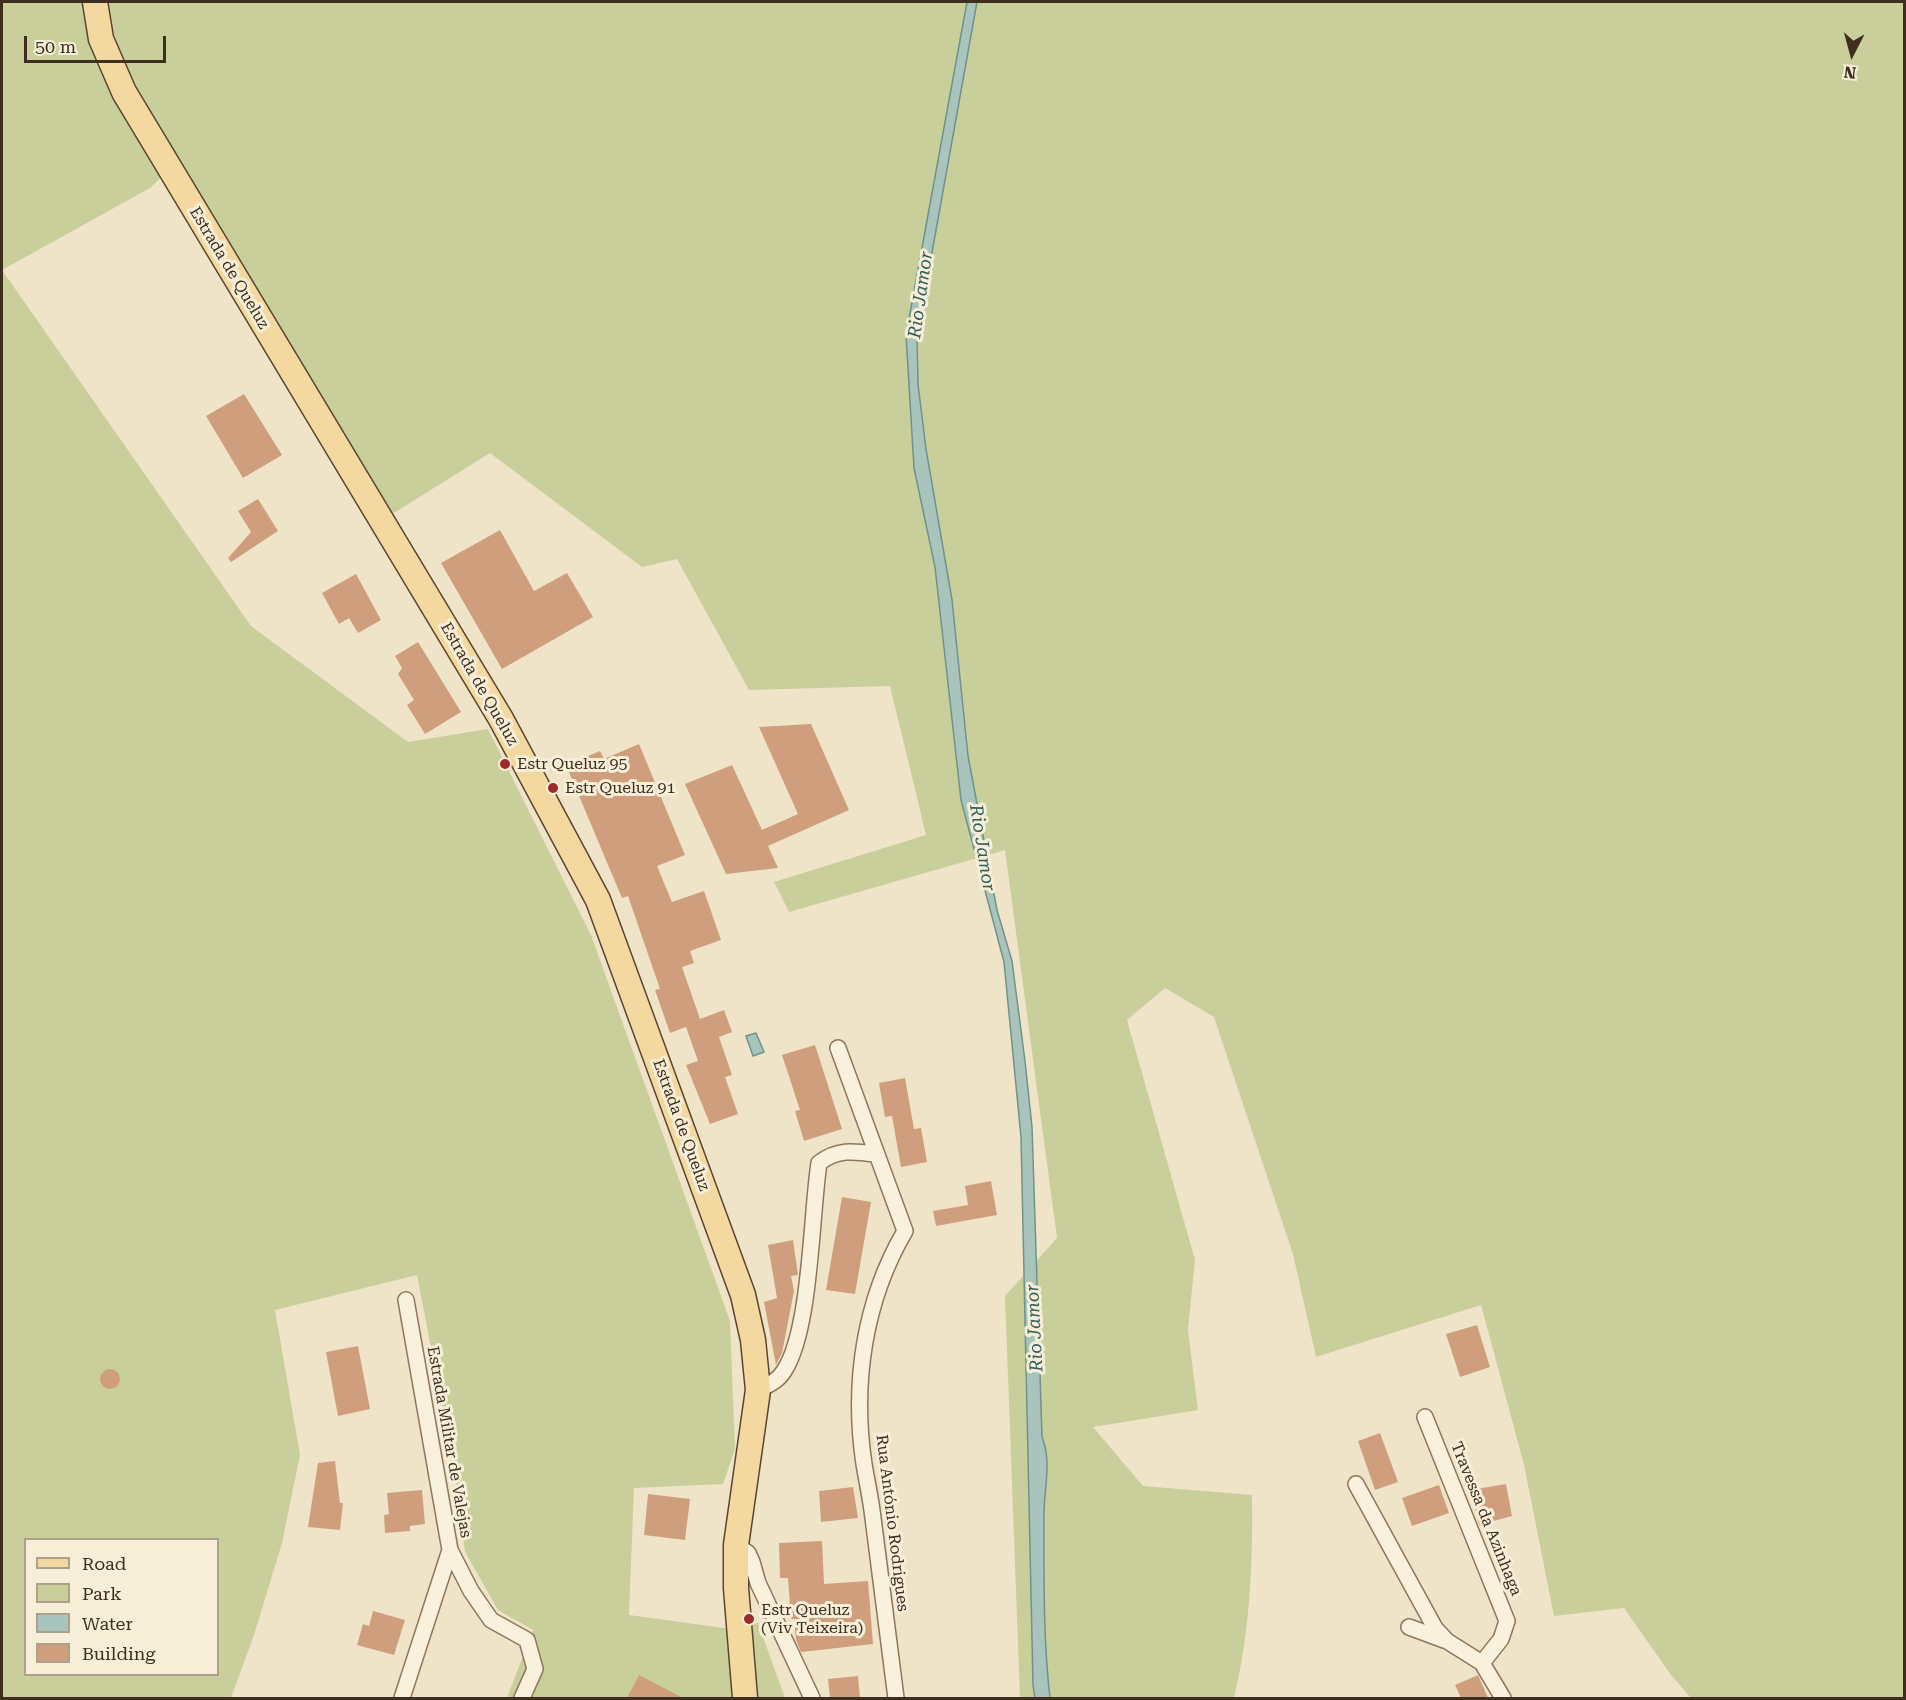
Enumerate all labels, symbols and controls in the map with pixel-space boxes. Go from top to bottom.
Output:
scale bar [27,24,170,62]
north arrow [1822,24,1882,84]
text: 50 m [35,36,76,57]
text: N [1843,62,1857,82]
street label: Estrada de Queluz [185,204,273,332]
water label: Rio Jamor [904,250,938,340]
street label: Estrada de Queluz [436,619,522,749]
place label: Estr Queluz 95 [517,754,627,774]
marker: Estr Queluz 95 [498,757,512,771]
place label: Estr Queluz 91 [565,778,675,798]
marker: Estr Queluz 91 [546,781,560,795]
water label: Rio Jamor [964,803,1000,893]
street label: Estrada de Queluz [648,1057,714,1193]
water label: Rio Jamor [1022,1284,1048,1372]
street label: Estrada Militar de Valejas [423,1345,475,1539]
street label: Rua António Rodrigues [872,1433,912,1613]
street label: Travessa da Azinhaga [1446,1439,1526,1599]
legend [24,1538,219,1676]
text: Road [82,1553,126,1574]
text: Park [82,1583,122,1604]
place label: Estr Queluz (Viv Teixeira) [761,1600,863,1638]
marker: Estr Queluz (Viv Teixeira) [742,1612,756,1626]
text: Water [82,1613,133,1634]
text: Building [82,1643,156,1664]

